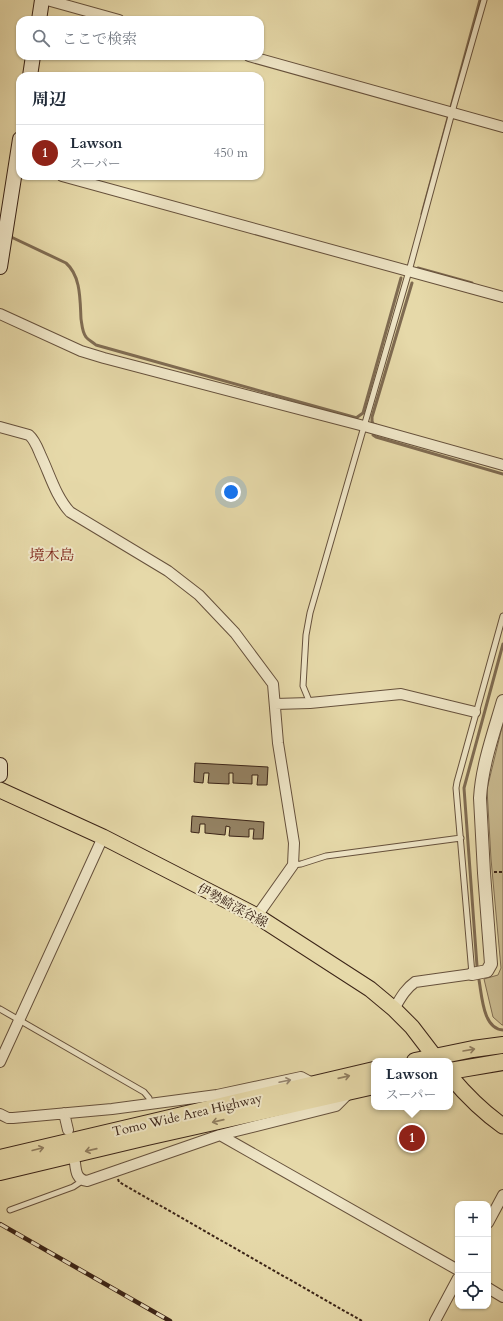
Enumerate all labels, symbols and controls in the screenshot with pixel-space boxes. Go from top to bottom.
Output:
search box [16,16,264,60]
icon: search [30,27,52,49]
text: ここで検索 [62,29,137,49]
text: 周辺 [32,88,66,111]
text: Lawson [70,133,122,153]
text: 1 [42,144,48,162]
text: 450 m [214,144,248,162]
text: スーパー [70,155,121,173]
your location [221,482,241,502]
district label: 境木島 [29,545,75,565]
street label: 伊勢崎深谷線 [194,880,271,932]
one-way arrow [462,1046,475,1054]
popup [371,1058,453,1110]
text: Lawson [386,1064,438,1084]
one-way arrow [337,1073,350,1081]
one-way arrow [278,1076,291,1084]
text: スーパー [386,1086,437,1104]
street label: Tomo Wide Area Highway [111,1089,264,1141]
one-way arrow [212,1118,225,1125]
pin: 1 [399,1123,425,1153]
one-way arrow [31,1144,44,1152]
one-way arrow [85,1147,98,1154]
map controls [455,1201,491,1309]
button: + [455,1201,491,1237]
button: − [455,1237,491,1273]
button: locate [455,1273,491,1309]

